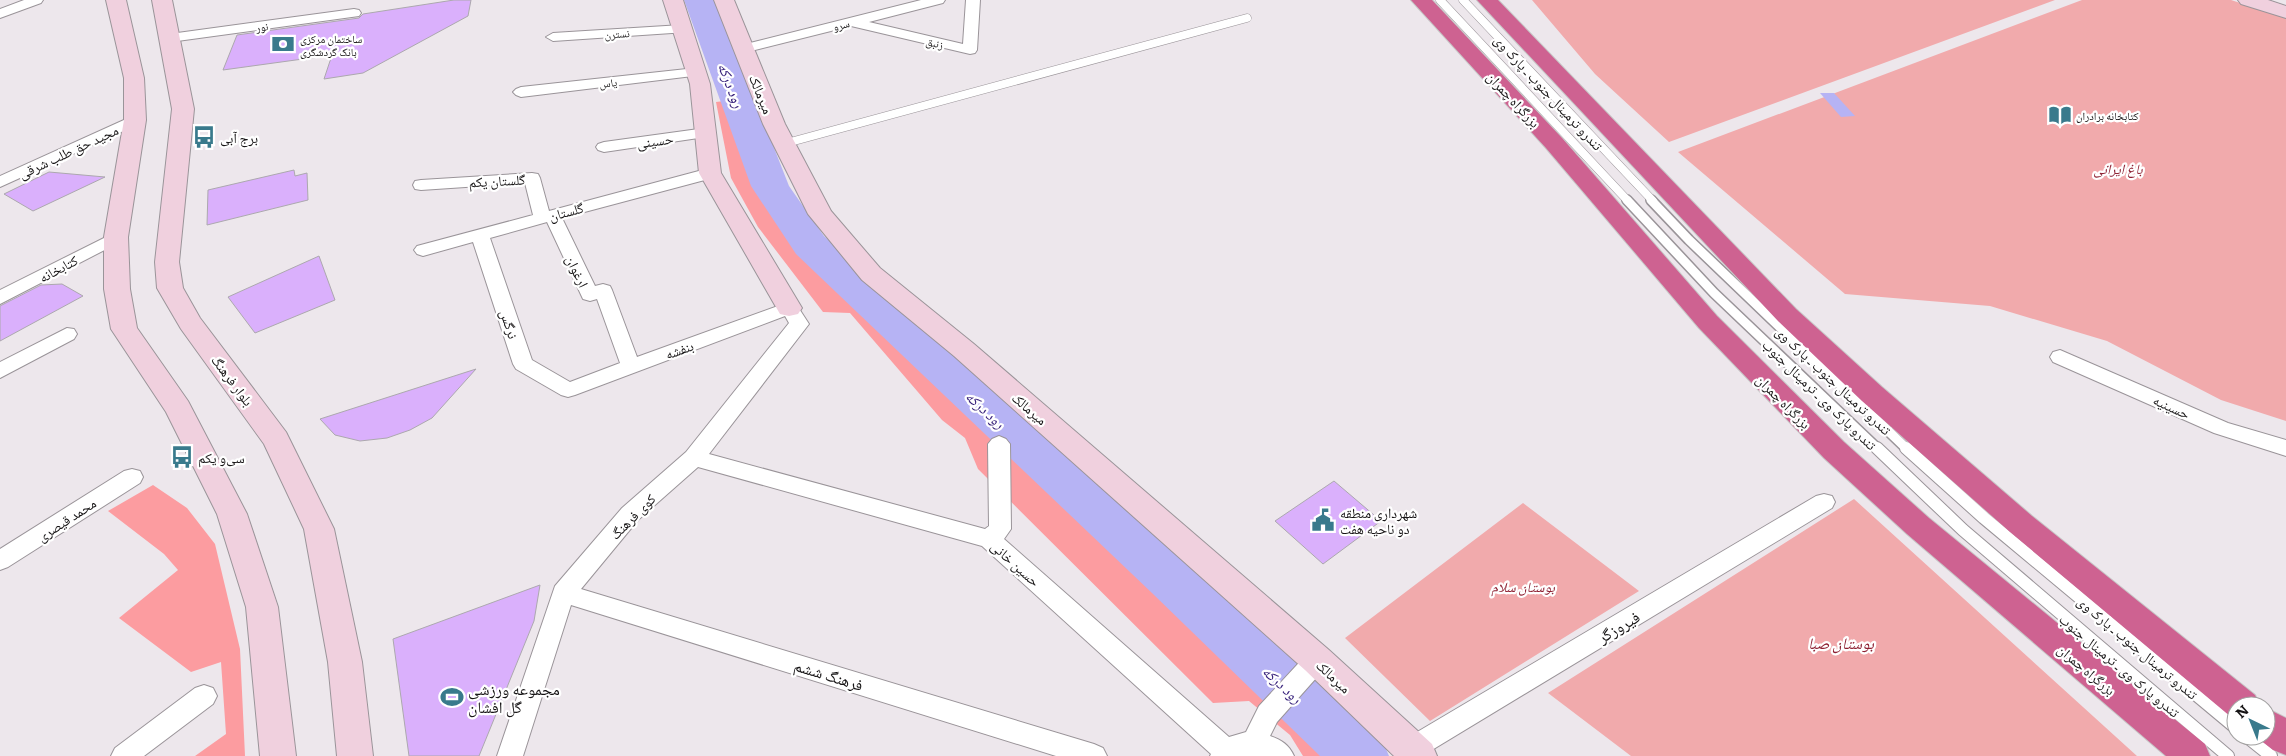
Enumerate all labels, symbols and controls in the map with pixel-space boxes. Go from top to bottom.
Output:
street label: سرو [831,14,851,34]
street label: نور [254,17,269,35]
street label: نسترن [604,24,630,42]
place label: ساختمان مرکزی بانک گردشگری [300,30,362,59]
street label: تندرو ترمینال جنوب ـ پارک وی [1490,30,1608,155]
bank icon: ساختمان مرکزی بانک گردشگری [270,31,296,57]
street label: زنبق [925,32,945,52]
water label: رود درکه [713,59,751,111]
street label: بزرگراه چمران [1483,67,1545,132]
street label: میرمالک [745,71,779,117]
street label: یاس [598,73,618,91]
library icon: کتابخانه برادران [2047,102,2073,128]
place label: کتابخانه برادران [2076,107,2139,123]
street label: مجید حق طلب شرقی [15,119,122,184]
bus stop icon: برج آبی [191,124,217,150]
place label: برج آبی [220,127,258,148]
street label: حسینی [635,128,675,152]
park label: باغ ایرانی [2093,158,2143,178]
street label: گلستان یکم [468,169,526,192]
street label: گلستان [546,197,586,225]
street label: کتابخانه [35,249,81,287]
street label: ارغوان [562,251,594,291]
street label: نرگس [496,307,524,341]
street label: تندرو ترمینال جنوب ـ پارک وی [1772,321,1896,439]
street label: تندرو پارک وی ـ ترمینال جنوب [1758,334,1882,454]
street label: بنفشه [662,335,696,363]
street label: بلوار فرهنگ [207,350,259,410]
street label: بزرگراه چمران [1752,369,1816,433]
water label: رود درکه [961,385,1011,434]
street label: میرمالک [1008,387,1052,429]
street label: حسینیه [2150,389,2194,423]
bus stop icon: سی‌و یکم [169,444,195,470]
place label: سی‌و یکم [198,447,245,468]
street label: کوی فرهنگ [605,488,660,543]
street label: محمد قیصری [32,492,100,546]
place label: شهرداری منطقه دو ناحیه هفت [1340,502,1417,538]
public building icon: شهرداری منطقه دو ناحیه هفت [1310,507,1336,533]
street label: حسین خانی [987,535,1045,591]
park label: بوستان سلام [1491,576,1555,597]
street label: تندرو ترمینال جنوب ـ پارک وی [2073,591,2203,704]
street label: فیروزگر [1591,604,1644,649]
street label: تندرو پارک وی ـ ترمینال جنوب [2055,609,2185,722]
park label: بوستان صبا [1808,630,1875,654]
street label: بزرگراه چمران [2054,639,2120,699]
street label: فرهنگ ششم [791,652,867,696]
street label: میرمالک [1312,655,1356,697]
water label: رود درکه [1258,660,1308,709]
place label: مجموعه ورزشی گل افشان [468,676,560,718]
sports icon: مجموعه ورزشی گل افشان [439,684,465,710]
north arrow [2226,696,2276,746]
text: N [2230,699,2253,722]

